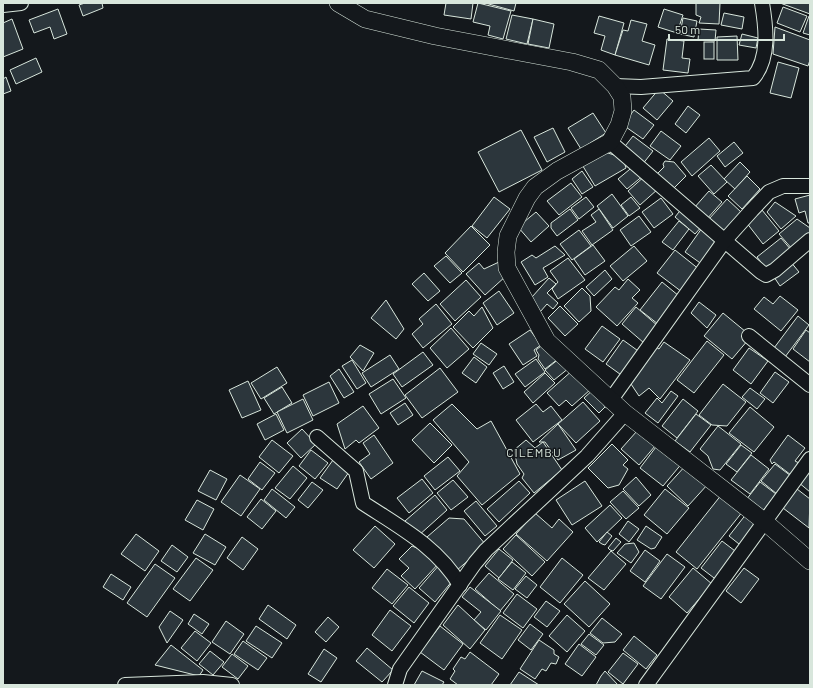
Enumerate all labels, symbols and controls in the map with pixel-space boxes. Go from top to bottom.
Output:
scale bar [669,16,784,42]
text: 50 m [675,22,700,36]
district label: CILEMBU [506,445,562,459]

